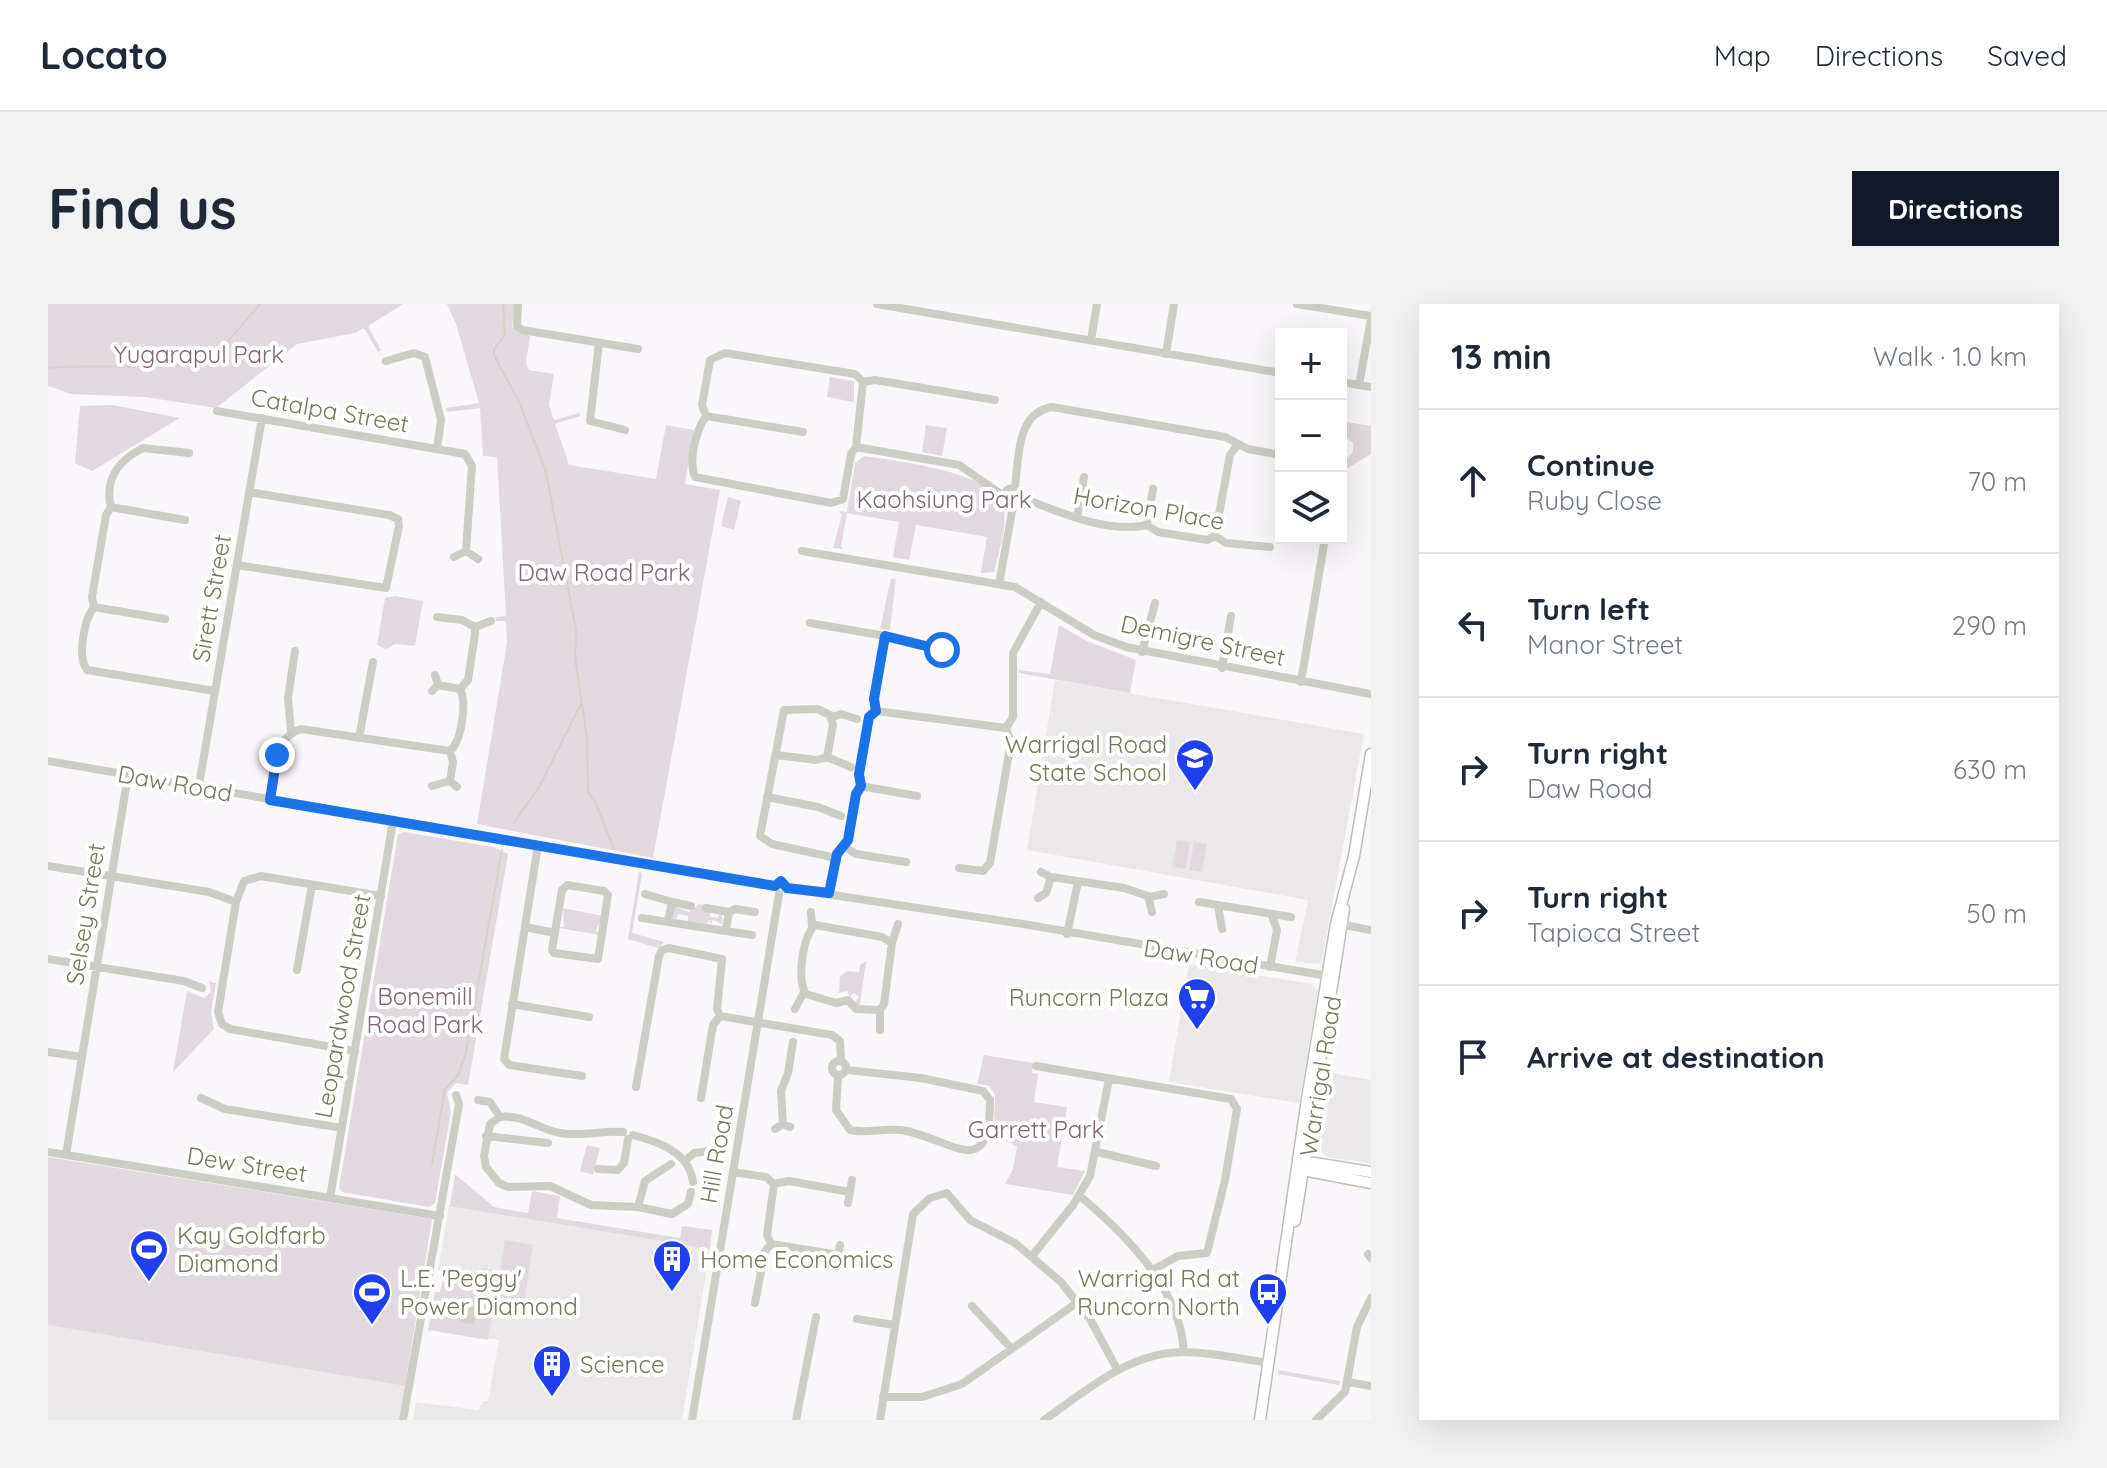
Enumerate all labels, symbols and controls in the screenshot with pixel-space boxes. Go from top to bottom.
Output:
text: Locato [40,31,168,79]
text: Map [1714,38,1771,73]
text: Directions [1815,38,1943,73]
text: Saved [1987,38,2067,73]
button: Directions [1852,171,2059,246]
text: Find us [48,173,237,243]
map controls [1275,328,1347,544]
button: + [1275,328,1347,400]
text: 13 min [1451,335,1552,378]
park label: Yugarapul Park [114,339,284,369]
text: Walk · 1.0 km [1873,340,2027,373]
street label: Catalpa Street [249,381,411,439]
button: − [1275,400,1347,472]
text: Continue [1527,446,1655,484]
icon: ahead [1451,459,1495,503]
text: 70 m [1967,465,2027,498]
button: layers [1275,472,1347,544]
street label: Horizon Place [1071,480,1227,536]
park label: Kaohsiung Park [856,484,1032,514]
text: Ruby Close [1527,484,1662,517]
street label: Sirett Street [185,532,237,664]
park label: Daw Road Park [517,557,691,587]
text: Turn left [1527,590,1650,628]
icon: left [1451,603,1495,647]
street label: Demigre Street [1118,608,1288,672]
text: 290 m [1952,609,2027,642]
text: Manor Street [1527,628,1683,661]
route start [924,632,960,668]
place label: Warrigal Road State School [1005,729,1167,787]
text: Turn right [1527,734,1668,772]
route end [259,737,295,773]
school or university icon: Warrigal Road State School [1174,737,1216,792]
icon: right [1451,747,1495,791]
text: 630 m [1953,753,2027,786]
street label: Daw Road [115,758,235,808]
text: Daw Road [1527,772,1652,805]
street label: Selsey Street [59,841,111,987]
text: Turn right [1527,878,1668,916]
icon: right [1451,891,1495,935]
street label: Leopardwood Street [308,892,376,1120]
text: 50 m [1967,897,2027,930]
text: Tapioca Street [1527,916,1700,949]
street label: Daw Road [1141,932,1261,980]
supermarket icon: Runcorn Plaza [1176,976,1218,1031]
park label: Bonemill Road Park [367,981,483,1039]
place label: Runcorn Plaza [1009,982,1169,1012]
street label: Warrigal Road [1293,994,1347,1158]
icon: arrive [1451,1035,1495,1079]
text: Arrive at destination [1527,1038,1825,1076]
street label: Hill Road [693,1102,739,1206]
park label: Garrett Park [968,1114,1104,1144]
street label: Dew Street [185,1140,309,1188]
place label: Kay Goldfarb Diamond [177,1220,326,1278]
sports icon: Kay Goldfarb Diamond [128,1228,170,1283]
building icon: Home Economics [651,1238,693,1293]
place label: Home Economics [700,1244,893,1274]
place label: L.E. 'Peggy' Power Diamond [400,1263,578,1321]
place label: Warrigal Rd at Runcorn North [1077,1263,1240,1321]
sports icon: L.E. 'Peggy' Power Diamond [351,1271,393,1326]
bus stop icon: Warrigal Rd at Runcorn North [1247,1271,1289,1326]
building icon: Science [531,1343,573,1398]
place label: Science [580,1349,664,1379]

